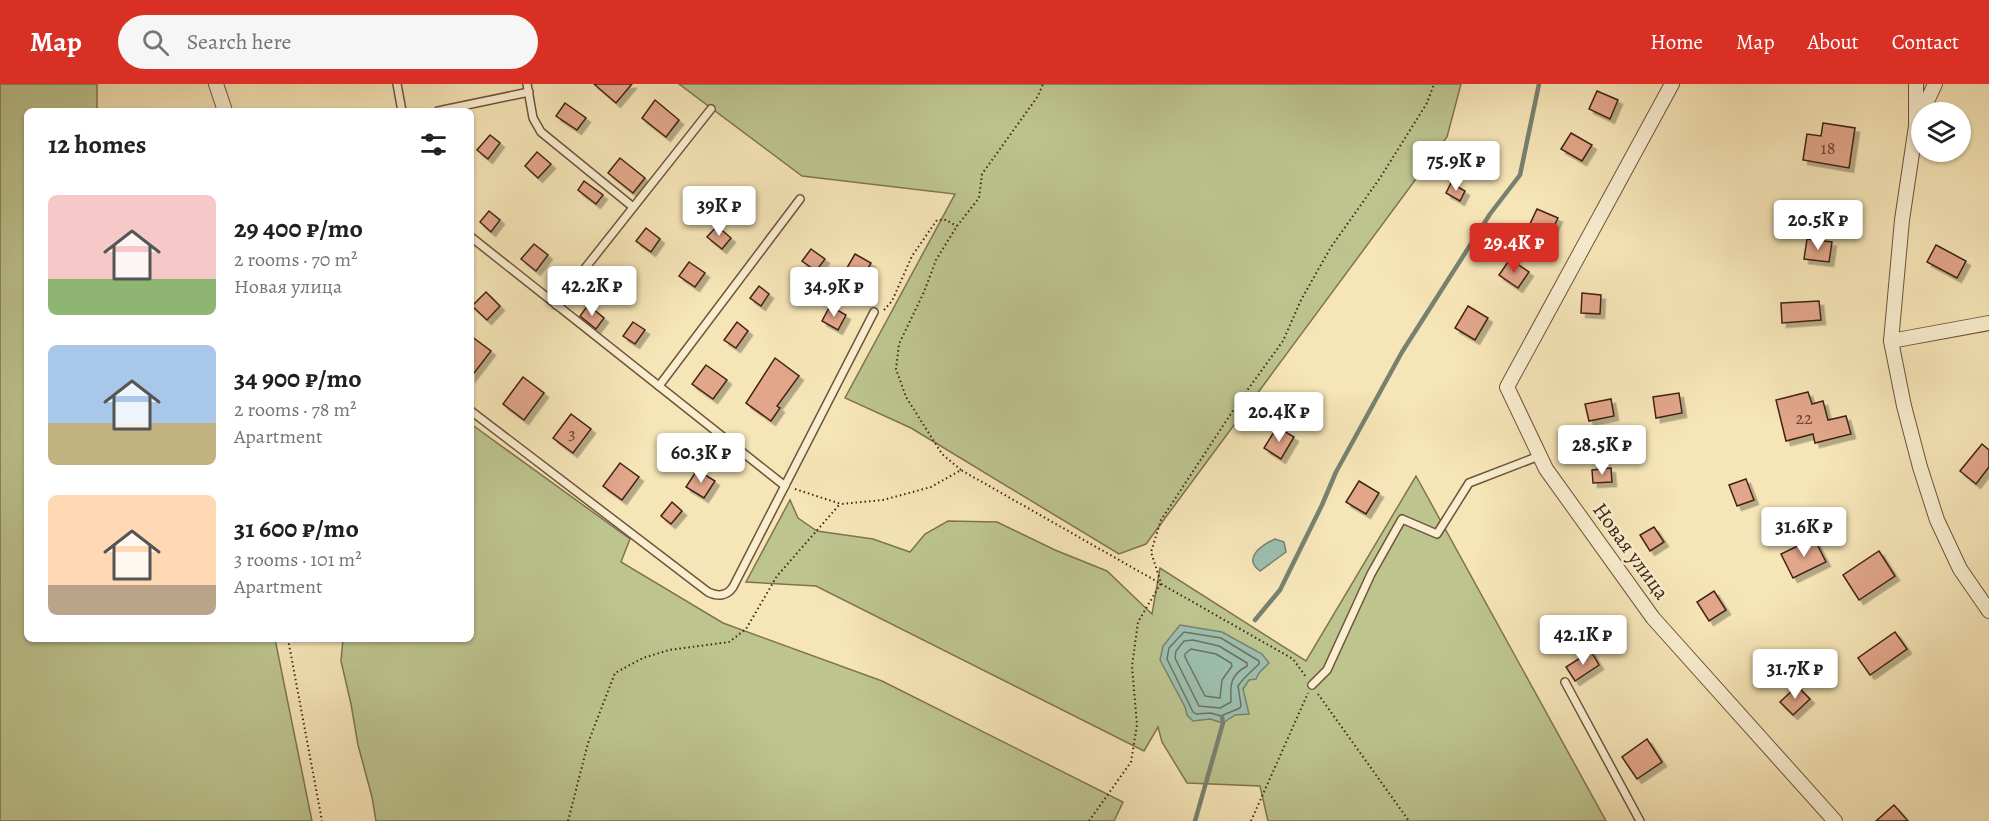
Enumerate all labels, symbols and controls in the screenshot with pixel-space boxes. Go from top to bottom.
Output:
search box [118,15,538,69]
text: Map [30,23,82,61]
icon: search [139,26,172,59]
text: Search here [187,27,291,57]
text: Home [1650,28,1703,56]
text: Map [1736,28,1774,56]
text: About [1807,28,1859,56]
text: Contact [1892,28,1959,56]
map controls [1911,102,1971,162]
button: layers [1911,102,1971,162]
text: 12 homes [48,127,146,162]
icon: filters [417,128,450,161]
house number: 18 [1821,136,1835,160]
pin: 75.9K ₽ [1401,141,1511,192]
text: 75.9K ₽ [1427,147,1485,174]
pin: 39K ₽ [677,186,761,237]
text: 39K ₽ [697,192,741,219]
pin: 20.5K ₽ [1763,200,1873,251]
text: 20.5K ₽ [1788,206,1848,233]
text: 29 400 ₽/mo [234,211,363,246]
icon: home [96,219,168,291]
pin: 29.4K ₽ [1459,223,1569,274]
text: 29.4K ₽ [1484,229,1544,256]
text: 2 rooms · 70 m² [234,246,358,273]
pin: 42.2K ₽ [537,266,647,317]
pin: 34.9K ₽ [779,267,889,318]
text: 42.2K ₽ [562,272,623,299]
text: Новая улица [234,273,342,300]
text: 34.9K ₽ [804,273,864,300]
text: 34 900 ₽/mo [234,361,362,396]
icon: home [96,369,168,441]
pin: 20.4K ₽ [1224,392,1334,443]
text: 2 rooms · 78 m² [234,396,357,423]
text: 20.4K ₽ [1248,398,1310,425]
house number: 22 [1795,406,1813,430]
house number: 3 [568,421,576,445]
text: Apartment [234,423,323,450]
pin: 28.5K ₽ [1547,425,1657,476]
text: 28.5K ₽ [1572,431,1632,458]
pin: 60.3K ₽ [646,433,756,484]
text: 60.3K ₽ [671,439,731,466]
street label: Новая улица [1586,497,1676,605]
pin: 31.6K ₽ [1749,507,1859,558]
text: 31 600 ₽/mo [234,511,359,546]
text: 31.6K ₽ [1775,513,1833,540]
icon: home [96,519,168,591]
text: 3 rooms · 101 m² [234,546,362,573]
text: Apartment [234,573,323,600]
pin: 42.1K ₽ [1528,615,1638,666]
text: 42.1K ₽ [1554,621,1612,648]
pin: 31.7K ₽ [1740,649,1850,700]
text: 31.7K ₽ [1767,655,1823,682]

